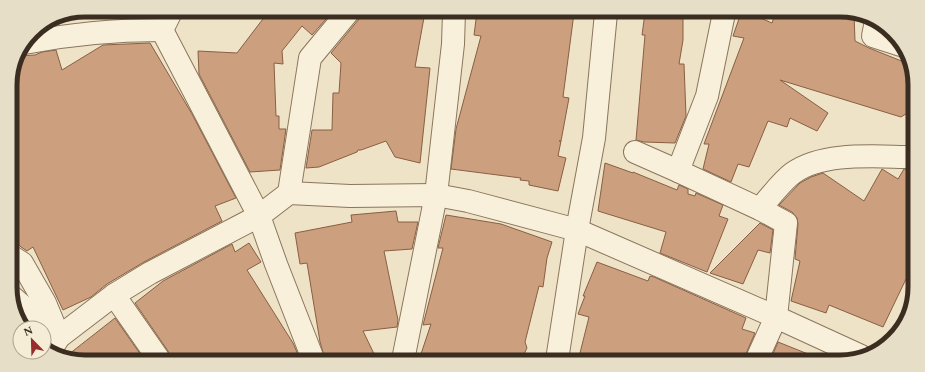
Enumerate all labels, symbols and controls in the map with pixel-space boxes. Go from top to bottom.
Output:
north arrow [12,320,52,360]
text: N [21,322,36,341]

